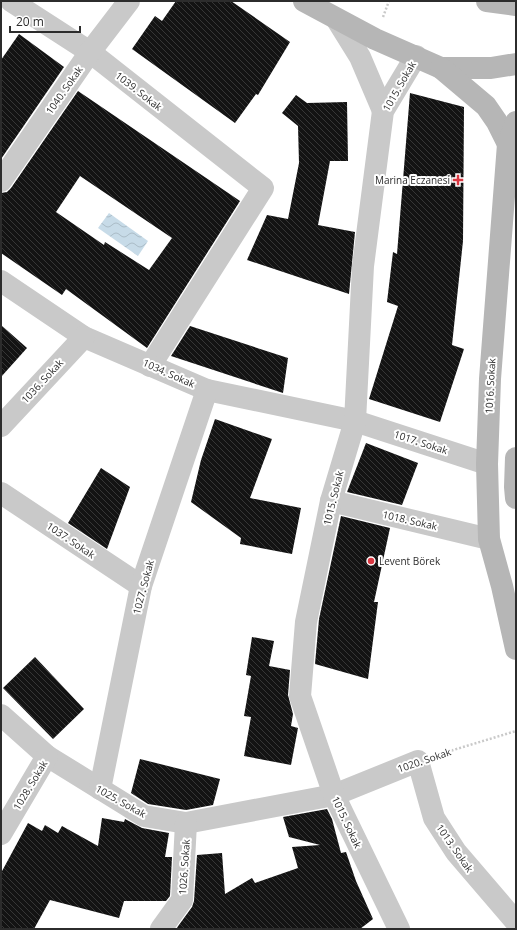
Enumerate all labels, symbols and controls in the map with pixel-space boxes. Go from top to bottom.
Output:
scale bar [10,8,80,34]
text: 20 m [16,13,44,30]
street label: 1015. Sokak [379,58,419,114]
street label: 1040. Sokak [42,63,86,117]
street label: 1039. Sokak [113,68,166,114]
place label: Marina Eczanesi [375,173,450,187]
marker: Marina Eczanesi [453,175,463,185]
street label: 1036. Sokak [18,355,67,406]
street label: 1034. Sokak [141,355,198,391]
street label: 1016. Sokak [482,357,498,414]
street label: 1017. Sokak [392,427,450,457]
street label: 1015. Sokak [319,469,347,527]
street label: 1018. Sokak [381,507,439,533]
street label: 1037. Sokak [44,519,99,562]
place label: Levent Börek [379,554,441,568]
marker: Levent Börek [366,556,376,566]
street label: 1027. Sokak [129,558,157,616]
street label: 1020. Sokak [395,744,453,776]
street label: 1028. Sokak [10,757,51,812]
street label: 1025. Sokak [93,781,149,821]
street label: 1015. Sokak [329,794,365,851]
street label: 1013. Sokak [433,821,477,875]
street label: 1026. Sokak [175,838,193,895]

